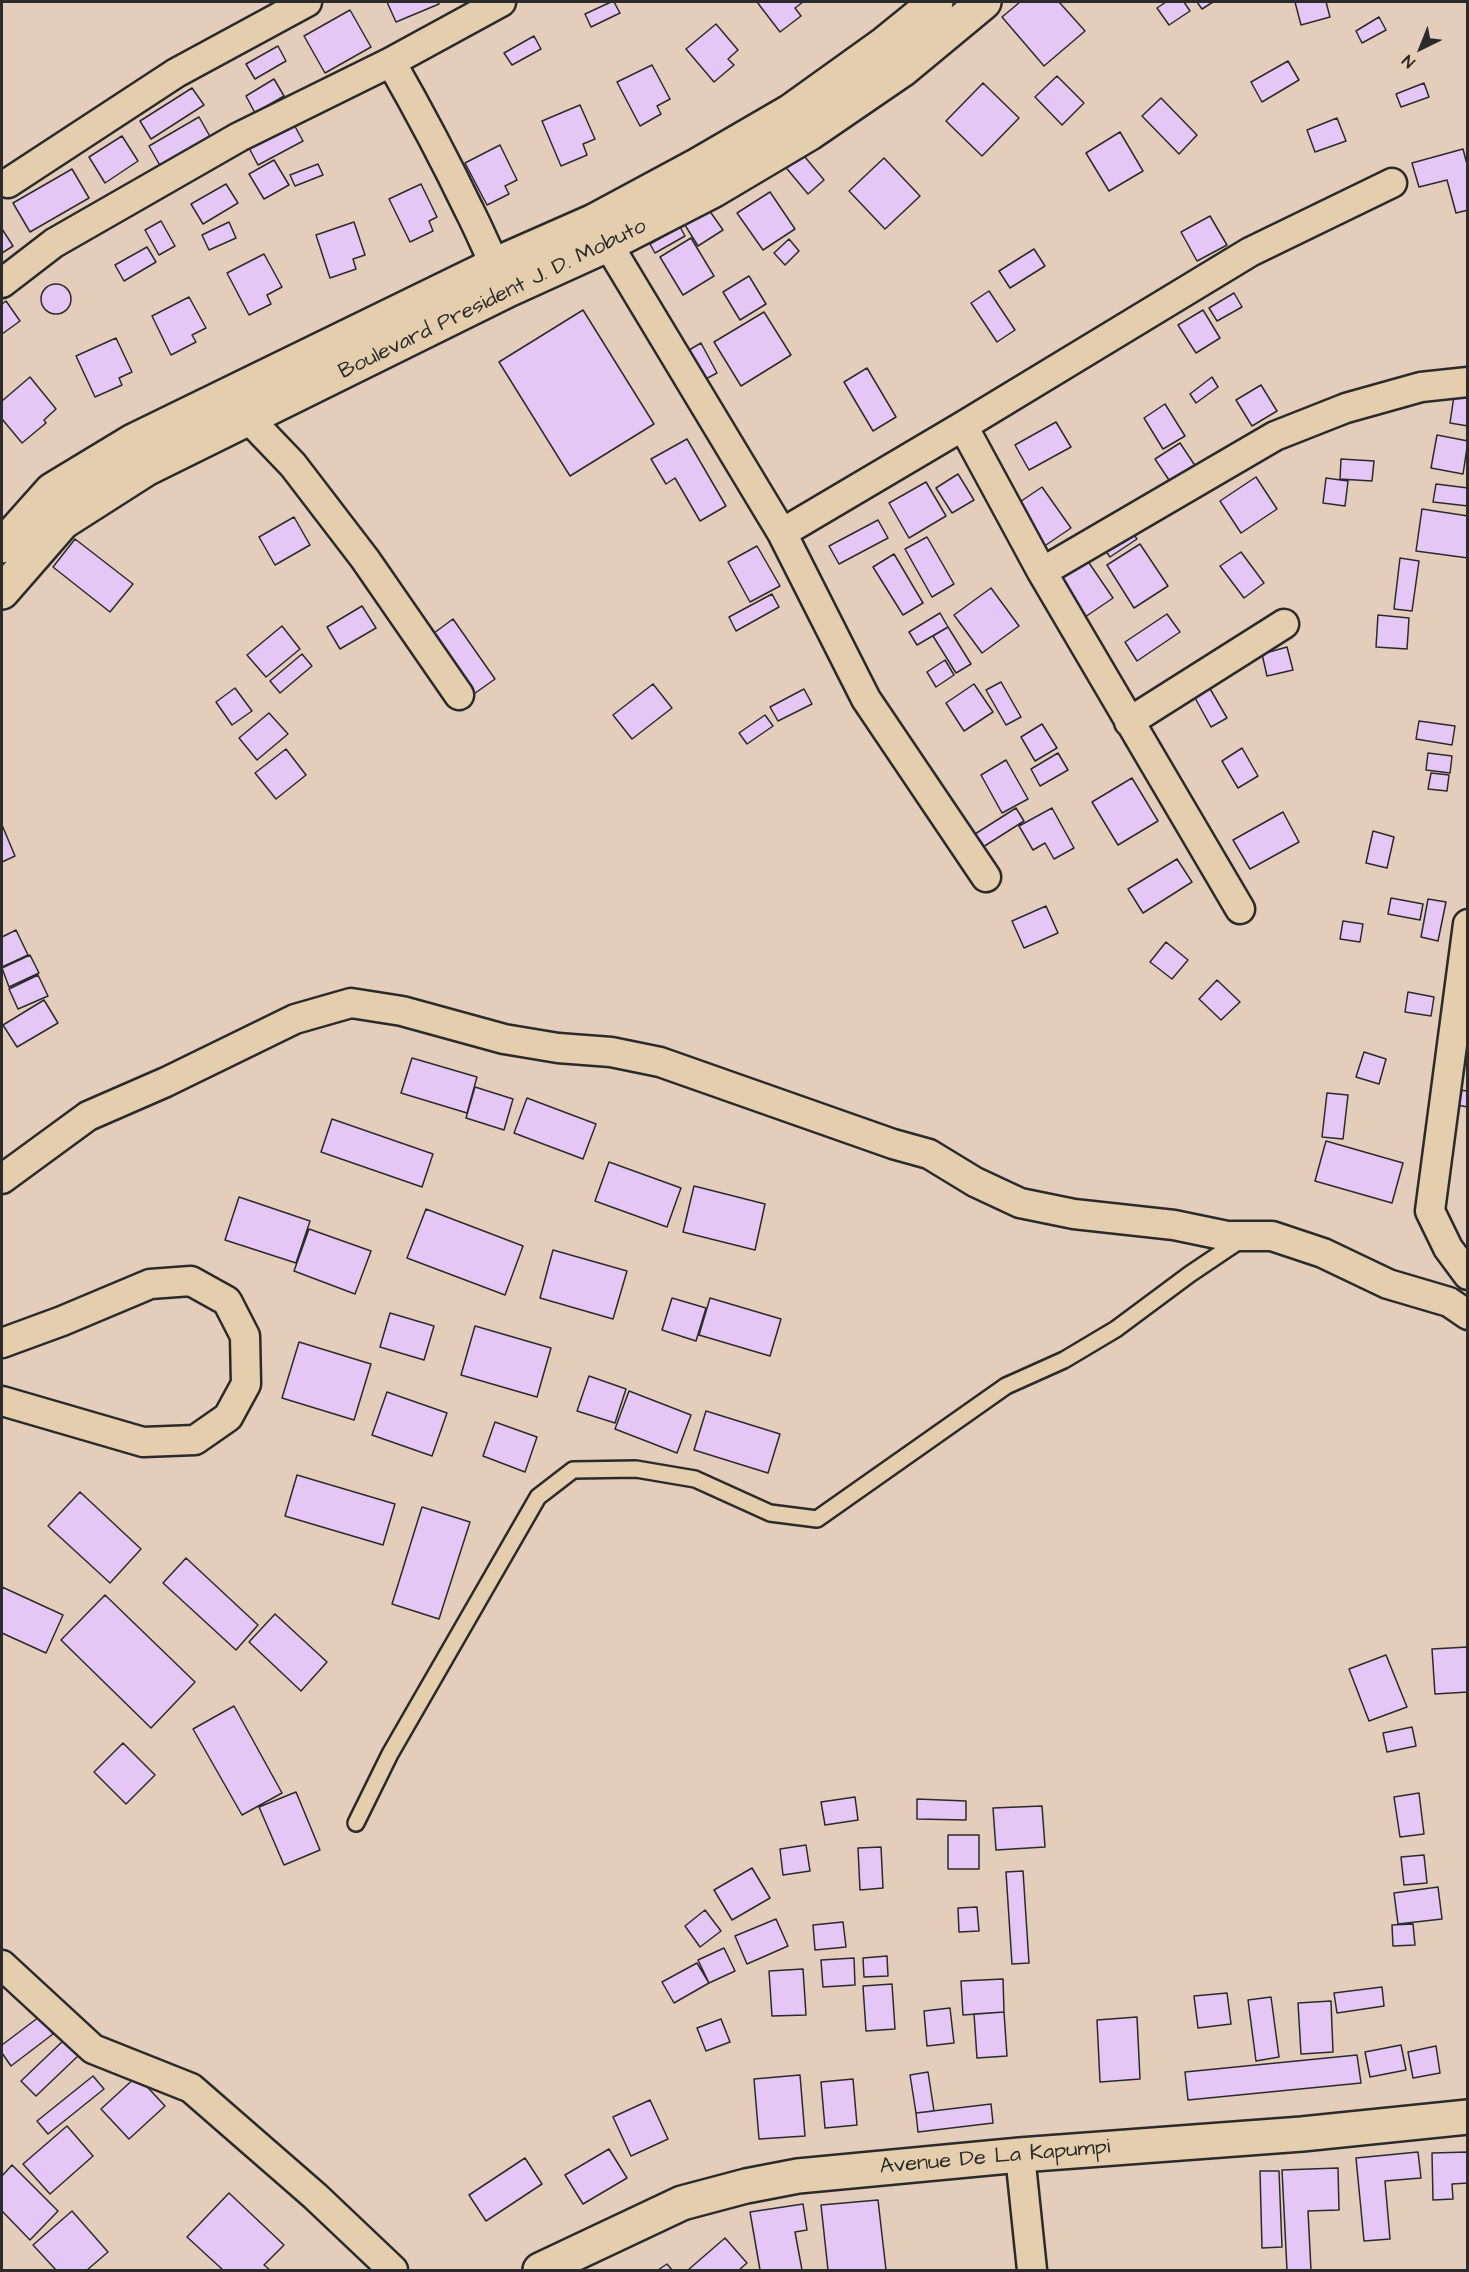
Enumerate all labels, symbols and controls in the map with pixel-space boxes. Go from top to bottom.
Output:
north arrow [1391,18,1451,78]
text: N [1398,50,1420,73]
street label: Boulevard President J. D. Mobuto [335,214,651,386]
street label: Avenue De La Kapumpi [879,2135,1111,2181]

